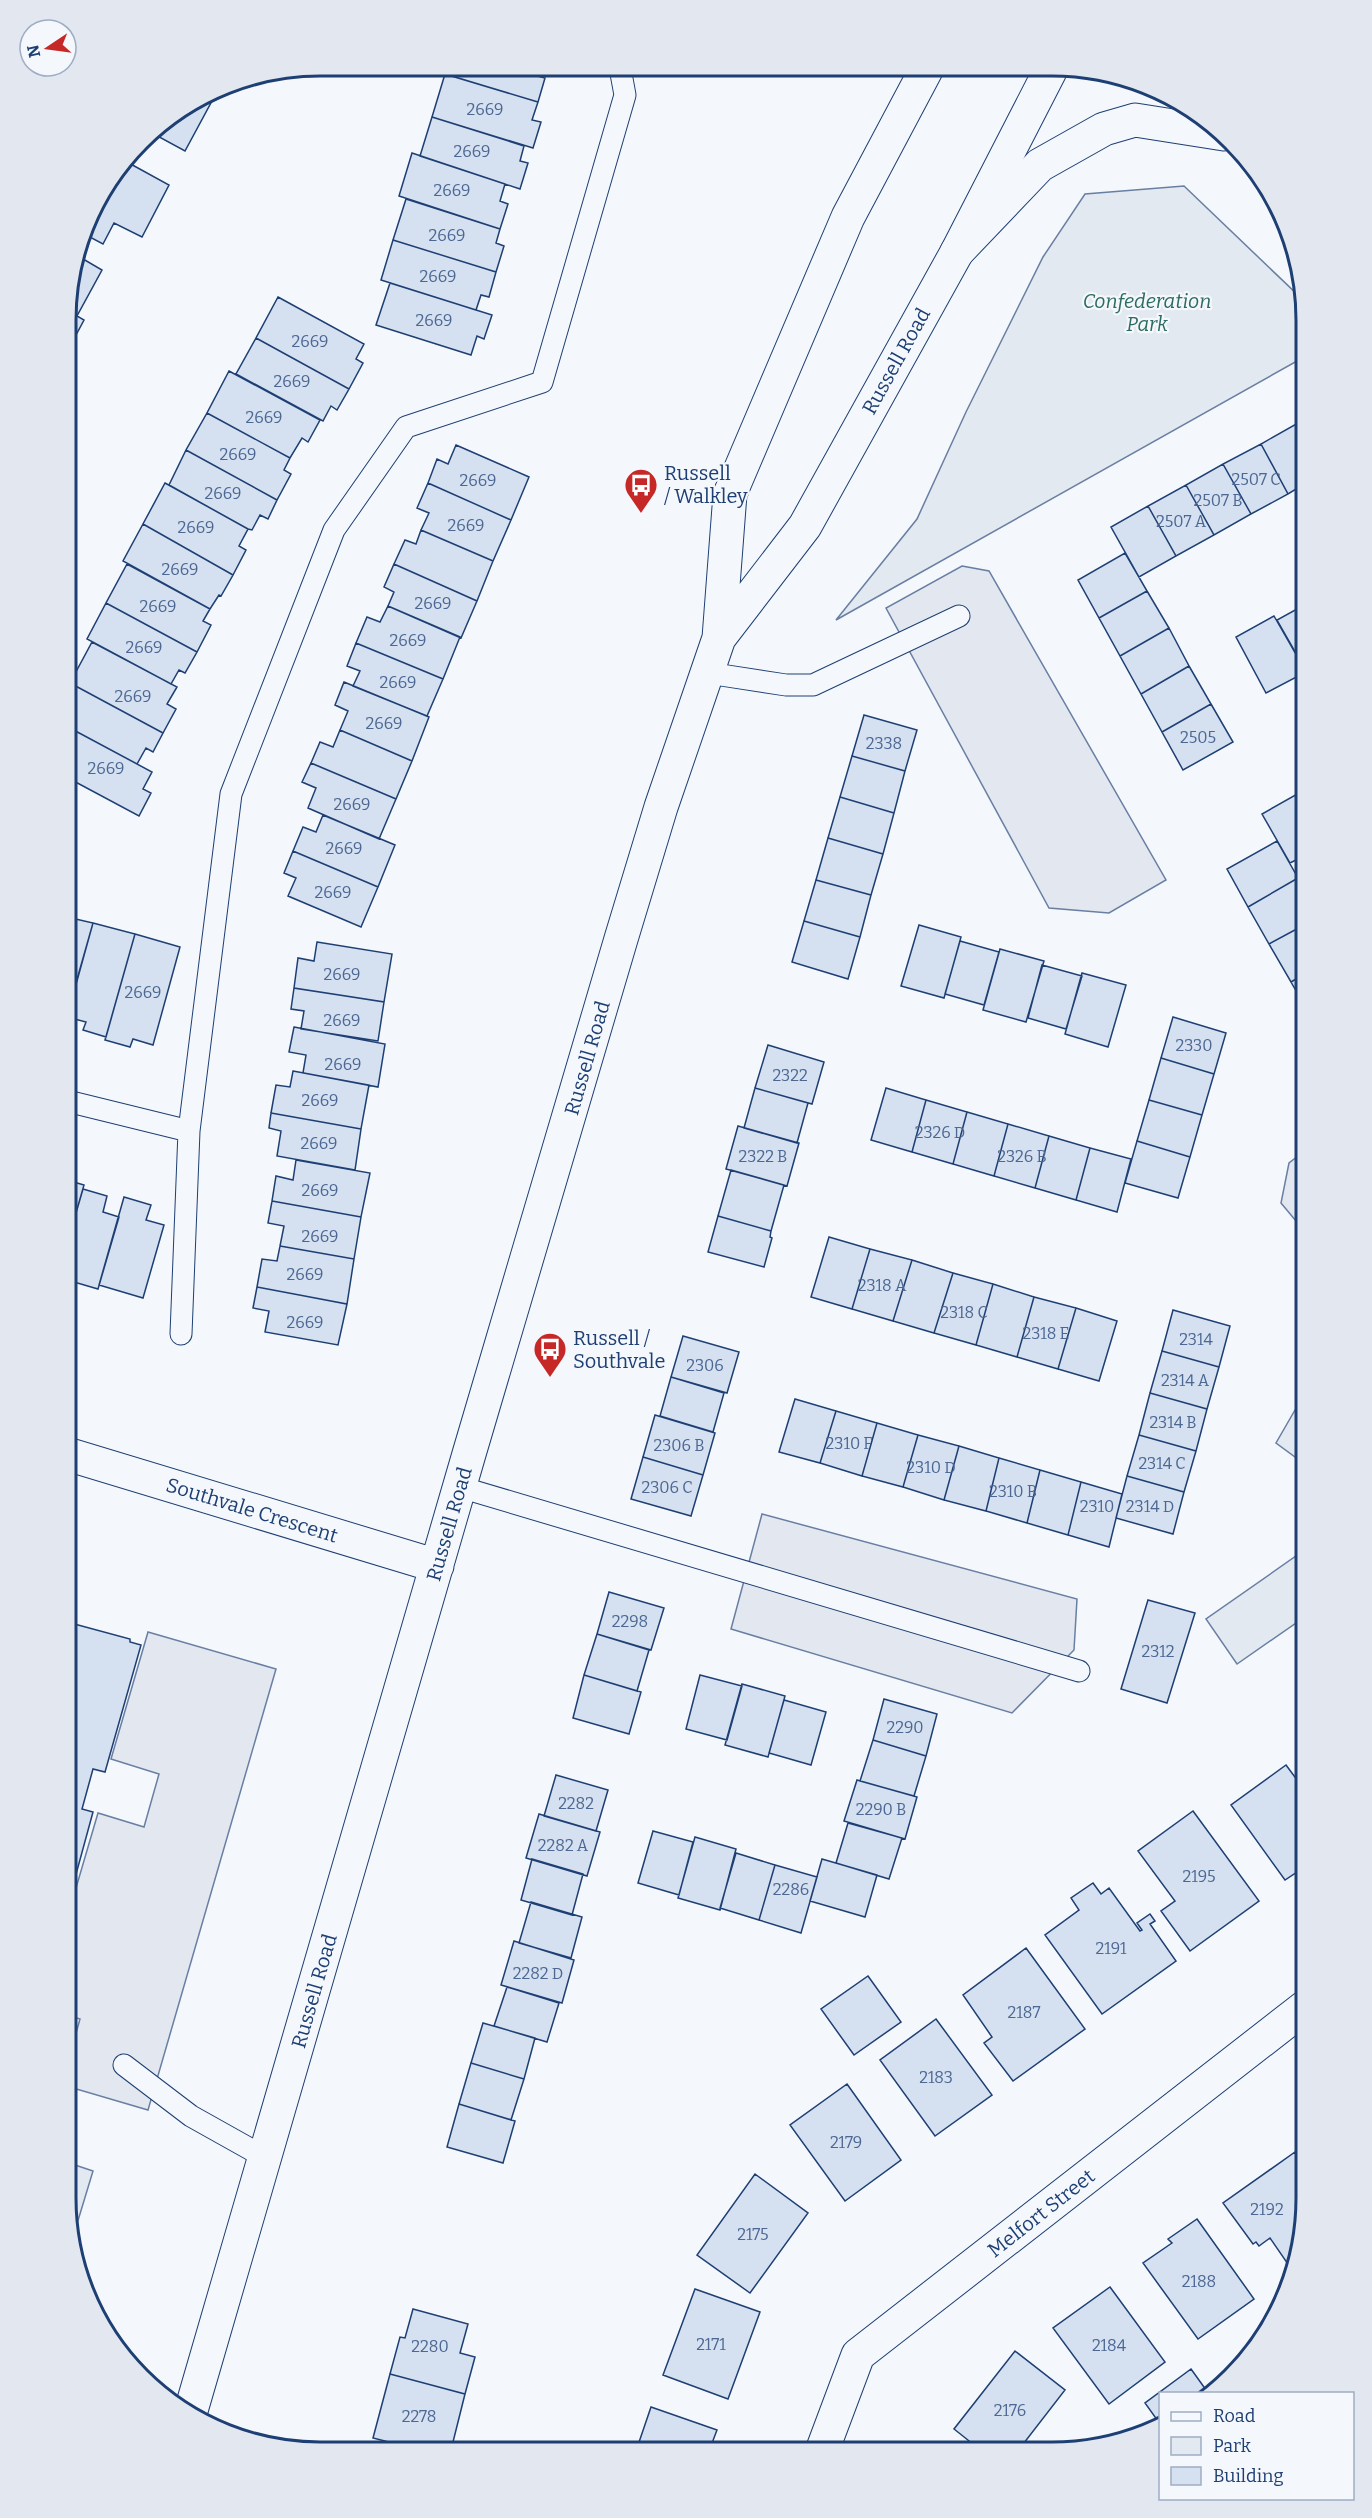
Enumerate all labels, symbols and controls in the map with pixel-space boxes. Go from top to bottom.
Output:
north arrow [18,18,78,78]
text: N [23,43,45,59]
house number: 2669 [467,100,503,119]
house number: 2669 [454,142,490,161]
house number: 2669 [434,181,470,200]
house number: 2669 [429,226,465,245]
house number: 2669 [420,267,456,286]
park label: Confederation Park [1083,289,1211,336]
street label: Russell Road [857,304,935,418]
house number: 2669 [416,311,452,330]
house number: 2669 [292,332,328,351]
house number: 2669 [274,372,310,391]
house number: 2669 [246,408,282,427]
house number: 2669 [220,445,256,464]
place label: Russell / Walkley [664,461,748,508]
bus stop icon: Russell / Walkley [623,467,659,514]
house number: 2507 C [1231,470,1281,489]
house number: 2669 [460,471,496,490]
house number: 2669 [205,484,241,503]
house number: 2507 B [1193,491,1243,510]
house number: 2507 A [1156,512,1207,531]
house number: 2669 [448,516,484,535]
house number: 2669 [178,518,214,537]
house number: 2669 [162,560,198,579]
house number: 2669 [415,594,451,613]
house number: 2669 [140,597,176,616]
house number: 2669 [390,631,426,650]
house number: 2669 [126,638,162,657]
house number: 2669 [380,673,416,692]
house number: 2669 [115,687,151,706]
house number: 2669 [366,714,402,733]
house number: 2505 [1180,728,1216,747]
house number: 2338 [866,734,902,753]
house number: 2669 [88,759,124,778]
house number: 2669 [334,795,370,814]
house number: 2669 [326,839,362,858]
house number: 2669 [315,883,351,902]
house number: 2669 [324,965,360,984]
house number: 2669 [125,983,161,1002]
street label: Russell Road [559,998,615,1118]
house number: 2669 [324,1011,360,1030]
house number: 2330 [1176,1036,1212,1055]
house number: 2669 [325,1055,361,1074]
house number: 2322 [772,1066,808,1085]
house number: 2669 [302,1091,338,1110]
house number: 2326 D [915,1123,965,1142]
house number: 2669 [301,1134,337,1153]
house number: 2322 B [739,1147,787,1166]
house number: 2326 B [997,1147,1047,1166]
house number: 2669 [302,1181,338,1200]
house number: 2669 [302,1227,338,1246]
house number: 2669 [287,1265,323,1284]
house number: 2318 A [858,1276,907,1295]
house number: 2318 C [940,1303,988,1322]
house number: 2669 [287,1313,323,1332]
house number: 2318 E [1022,1324,1070,1343]
place label: Russell / Southvale [573,1326,665,1373]
house number: 2314 [1179,1330,1213,1349]
bus stop icon: Russell / Southvale [532,1331,568,1378]
house number: 2306 [686,1356,724,1375]
house number: 2314 A [1161,1371,1210,1390]
house number: 2314 B [1149,1413,1197,1432]
house number: 2310 F [826,1434,872,1453]
house number: 2306 B [654,1436,705,1455]
house number: 2314 C [1138,1454,1186,1473]
house number: 2310 D [906,1458,956,1477]
street label: Russell Road [421,1464,477,1584]
street label: Southvale Crescent [163,1472,341,1548]
house number: 2306 C [641,1478,693,1497]
house number: 2310 B [989,1482,1037,1501]
house number: 2310 [1080,1497,1114,1516]
house number: 2314 D [1126,1497,1174,1516]
house number: 2298 [612,1612,648,1631]
house number: 2312 [1141,1642,1175,1661]
house number: 2290 [886,1718,924,1737]
house number: 2282 [558,1794,594,1813]
house number: 2290 B [856,1800,906,1819]
house number: 2282 A [538,1836,589,1855]
house number: 2195 [1182,1867,1216,1886]
house number: 2286 [773,1880,809,1899]
street label: Russell Road [286,1931,342,2051]
house number: 2191 [1095,1939,1127,1958]
house number: 2282 D [513,1964,563,1983]
house number: 2187 [1008,2003,1040,2022]
house number: 2183 [919,2068,953,2087]
house number: 2179 [830,2133,862,2152]
street label: Melfort Street [983,2164,1099,2262]
house number: 2192 [1250,2200,1284,2219]
house number: 2175 [737,2225,769,2244]
house number: 2188 [1182,2272,1216,2291]
house number: 2171 [696,2335,726,2354]
house number: 2184 [1092,2336,1127,2355]
house number: 2280 [411,2337,449,2356]
legend [1159,2392,1354,2500]
house number: 2176 [994,2401,1026,2420]
text: Road [1213,2405,1256,2427]
house number: 2278 [402,2407,436,2426]
text: Park [1213,2435,1252,2457]
text: Building [1213,2465,1284,2487]

